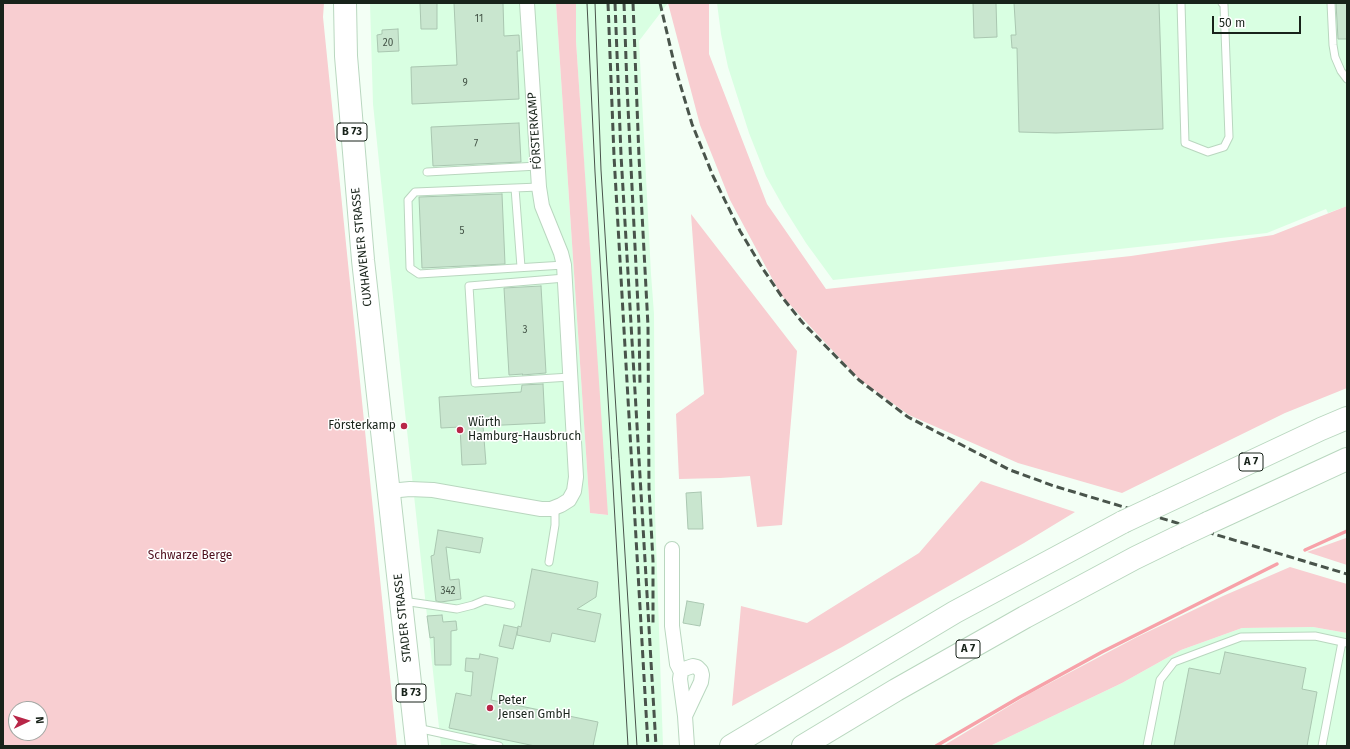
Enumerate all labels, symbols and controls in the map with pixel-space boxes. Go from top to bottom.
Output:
scale bar [1214,8,1303,34]
house number: 11 [475,13,483,25]
text: 50 m [1219,16,1245,30]
house number: 20 [383,37,393,49]
house number: 9 [462,77,468,89]
street label: FÖRSTERKAMP [525,92,545,170]
road number: B 73 [337,123,367,141]
house number: 7 [474,138,478,150]
street label: CUXHAVENER STRASSE [349,187,375,307]
house number: 5 [459,225,465,237]
house number: 3 [523,324,527,336]
place label: Würth Hamburg-Hausbruch [468,416,581,444]
place label: Försterkamp [328,419,396,433]
marker: Försterkamp [399,421,409,431]
marker: Würth Hamburg-Hausbruch [455,425,465,435]
road number: A 7 [1239,453,1263,471]
park label: Schwarze Berge [148,549,232,563]
street label: STADER STRASSE [391,573,415,663]
house number: 342 [440,585,456,597]
road number: A 7 [956,640,980,658]
road number: B 73 [396,684,426,702]
place label: Peter Jensen GmbH [498,694,571,722]
north arrow [8,701,48,741]
marker: Peter Jensen GmbH [485,703,495,713]
text: N [33,716,46,724]

